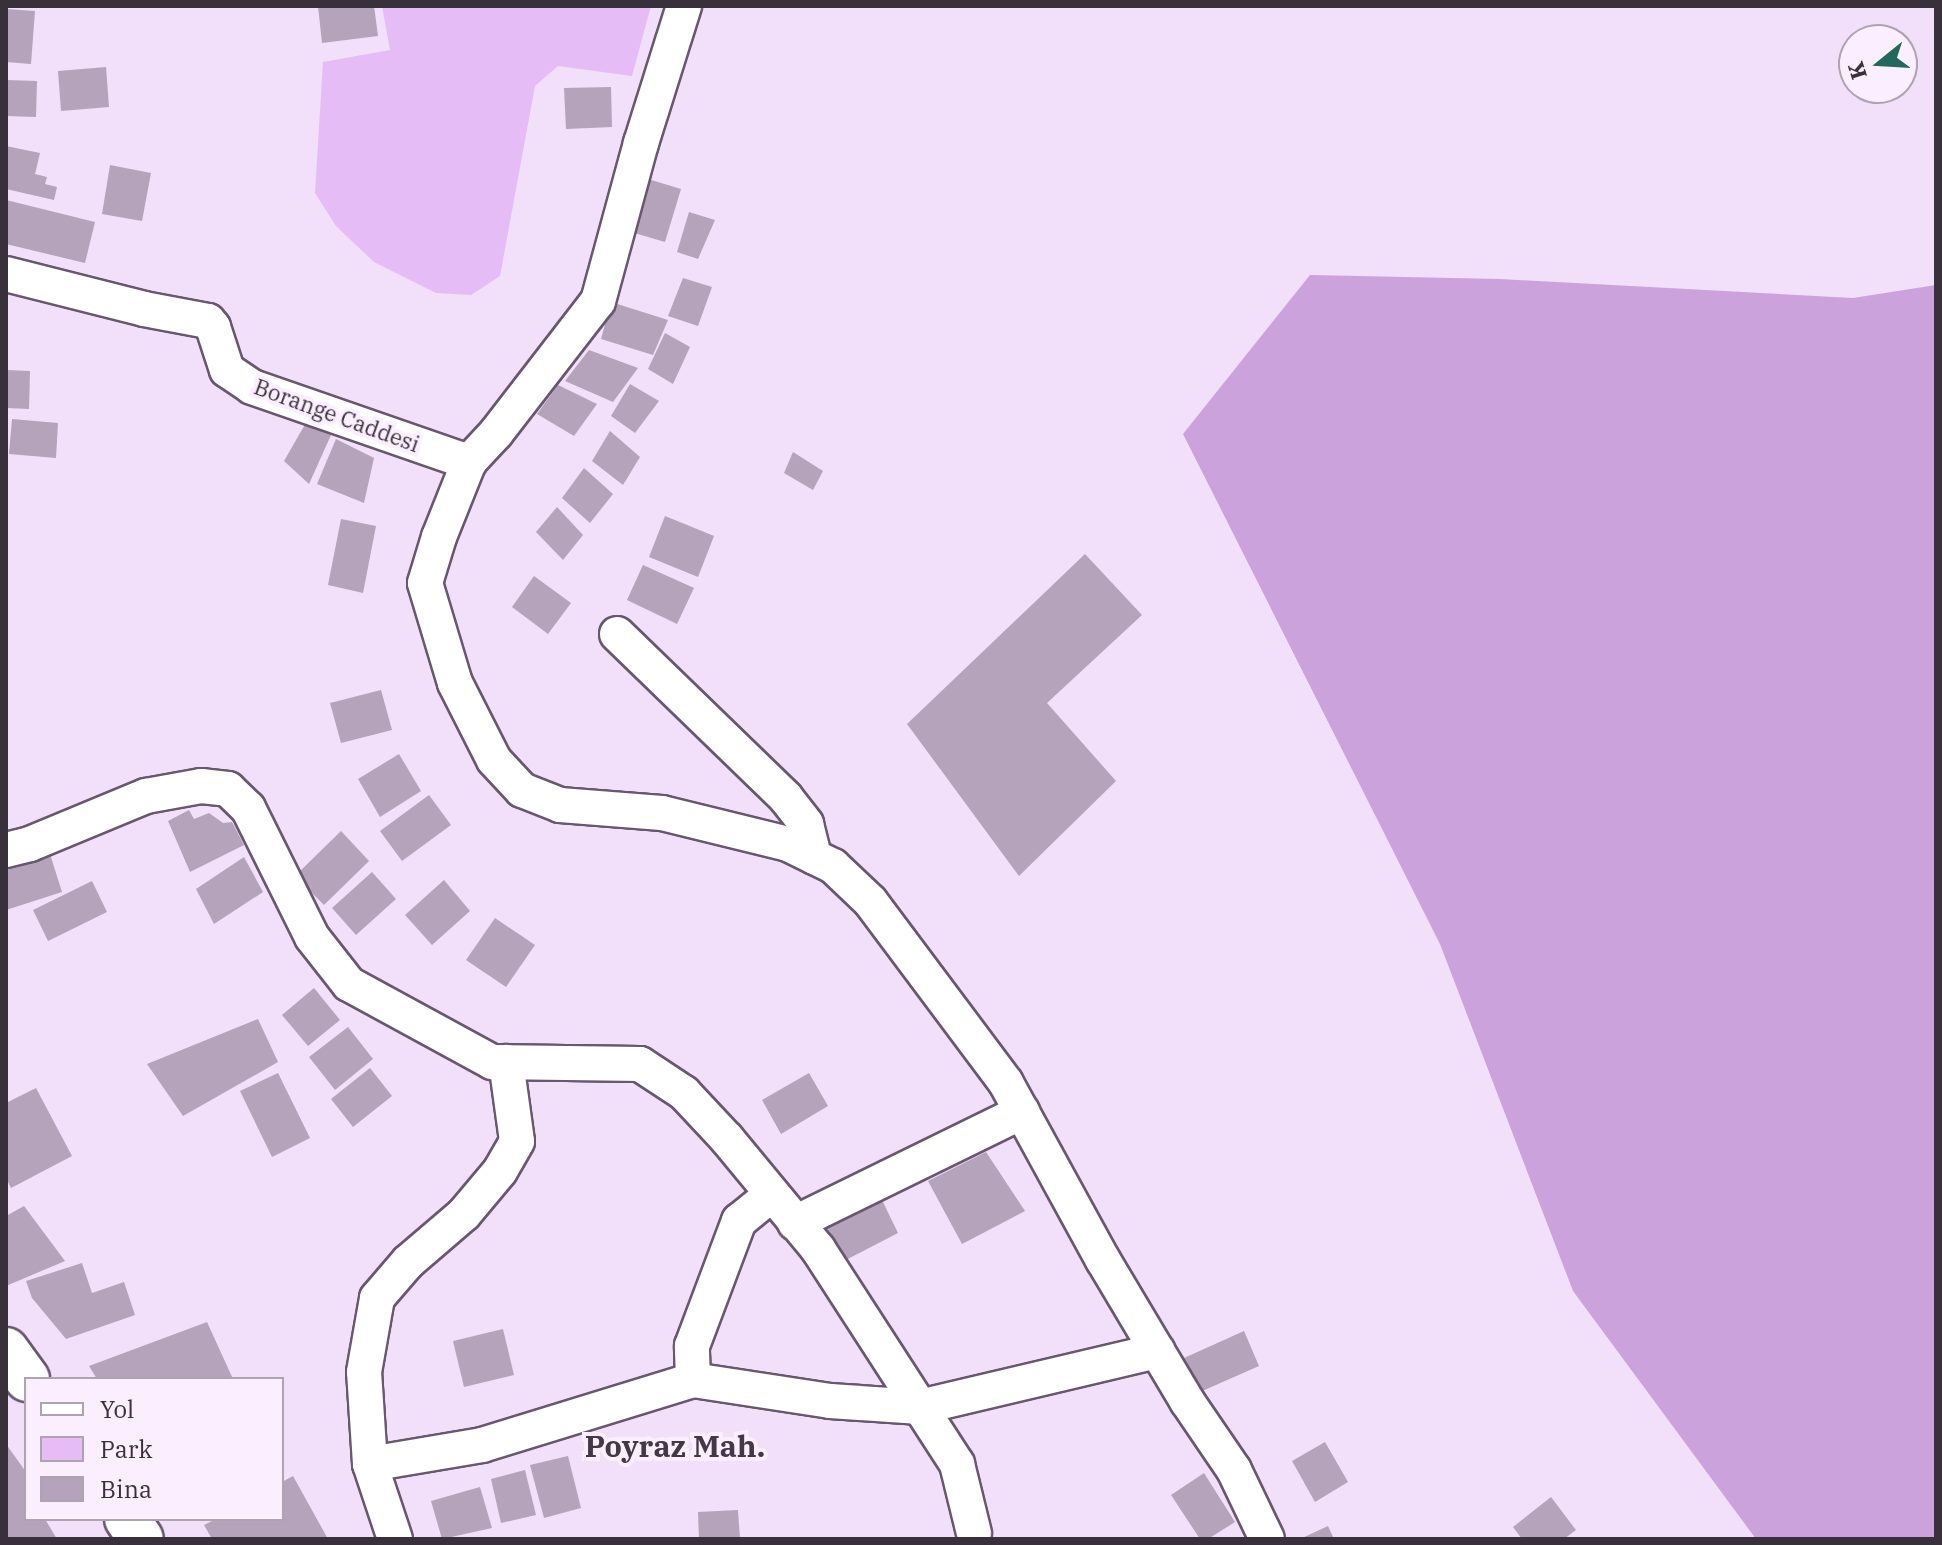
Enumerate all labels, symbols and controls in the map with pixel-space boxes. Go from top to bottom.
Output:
north arrow [1838,24,1918,104]
text: K [1840,58,1873,83]
street label: Borange Caddesi [251,373,423,457]
legend [24,1377,284,1521]
text: Yol [100,1393,134,1425]
district label: Poyraz Mah. [585,1428,765,1464]
text: Park [100,1433,152,1465]
text: Bina [100,1473,152,1505]

